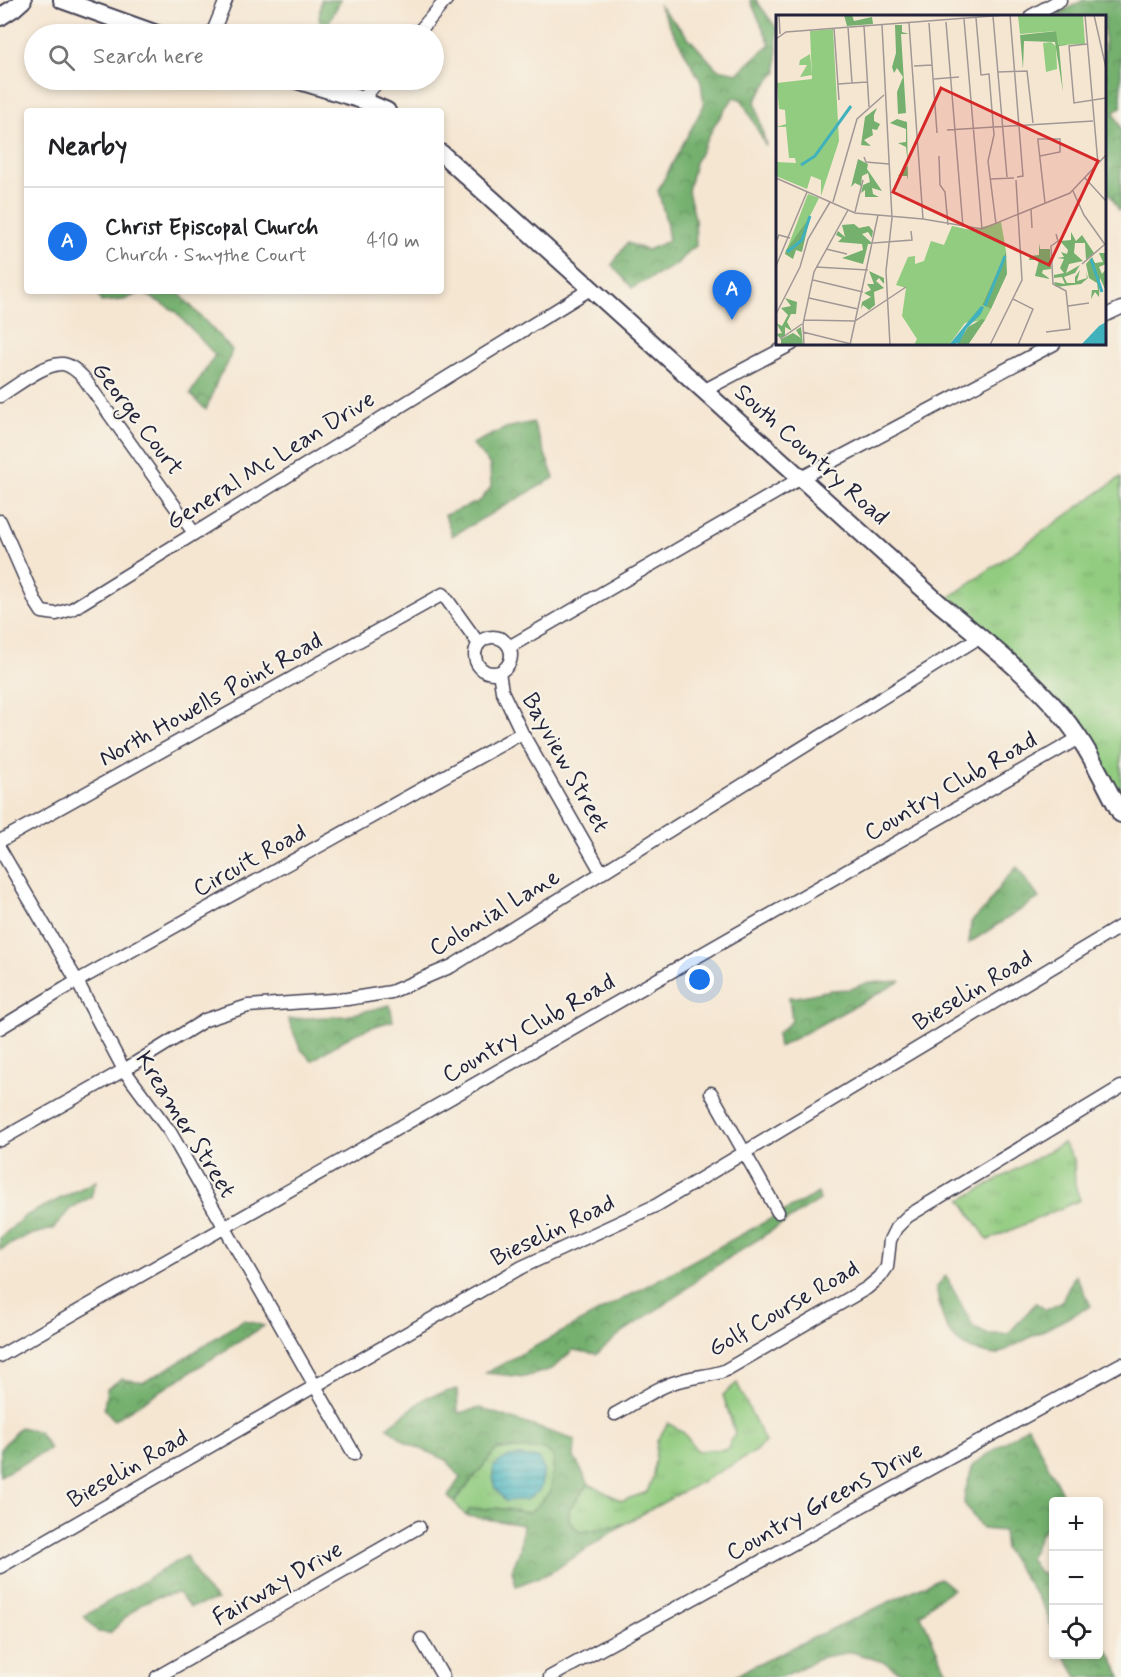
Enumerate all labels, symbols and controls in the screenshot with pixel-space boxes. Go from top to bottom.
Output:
inset map [776,15,1106,345]
search box [24,24,444,90]
icon: search [45,41,78,74]
text: Search here [93,43,204,71]
text: Nearby [48,130,127,164]
text: Christ Episcopal Church [105,214,318,242]
text: A [61,228,74,255]
text: 410 m [366,228,420,255]
text: Church · Smythe Court [105,242,307,269]
pin: A [712,270,752,320]
street label: George Court [82,356,190,483]
street label: South Country Road [727,377,895,533]
street label: General Mc Lean Drive [161,384,381,538]
street label: North Howells Point Road [94,626,328,774]
street label: Bayview Street [514,688,616,838]
street label: Country Club Road [859,725,1043,849]
street label: Circuit Road [188,817,312,905]
street label: Colonial Lane [424,862,566,964]
street label: Bieselin Road [907,943,1039,1039]
your location [685,965,714,994]
street label: Country Club Road [437,967,621,1091]
street label: Kreamer Street [127,1046,243,1204]
street label: Bieselin Road [486,1188,620,1274]
street label: Golf Course Road [703,1253,865,1365]
street label: Bieselin Road [62,1422,194,1516]
street label: Country Greens Drive [721,1435,929,1569]
map controls [1049,1497,1103,1659]
button: + [1049,1497,1103,1551]
street label: Fairway Drive [207,1534,349,1634]
button: − [1049,1551,1103,1605]
button: locate [1049,1605,1103,1659]

